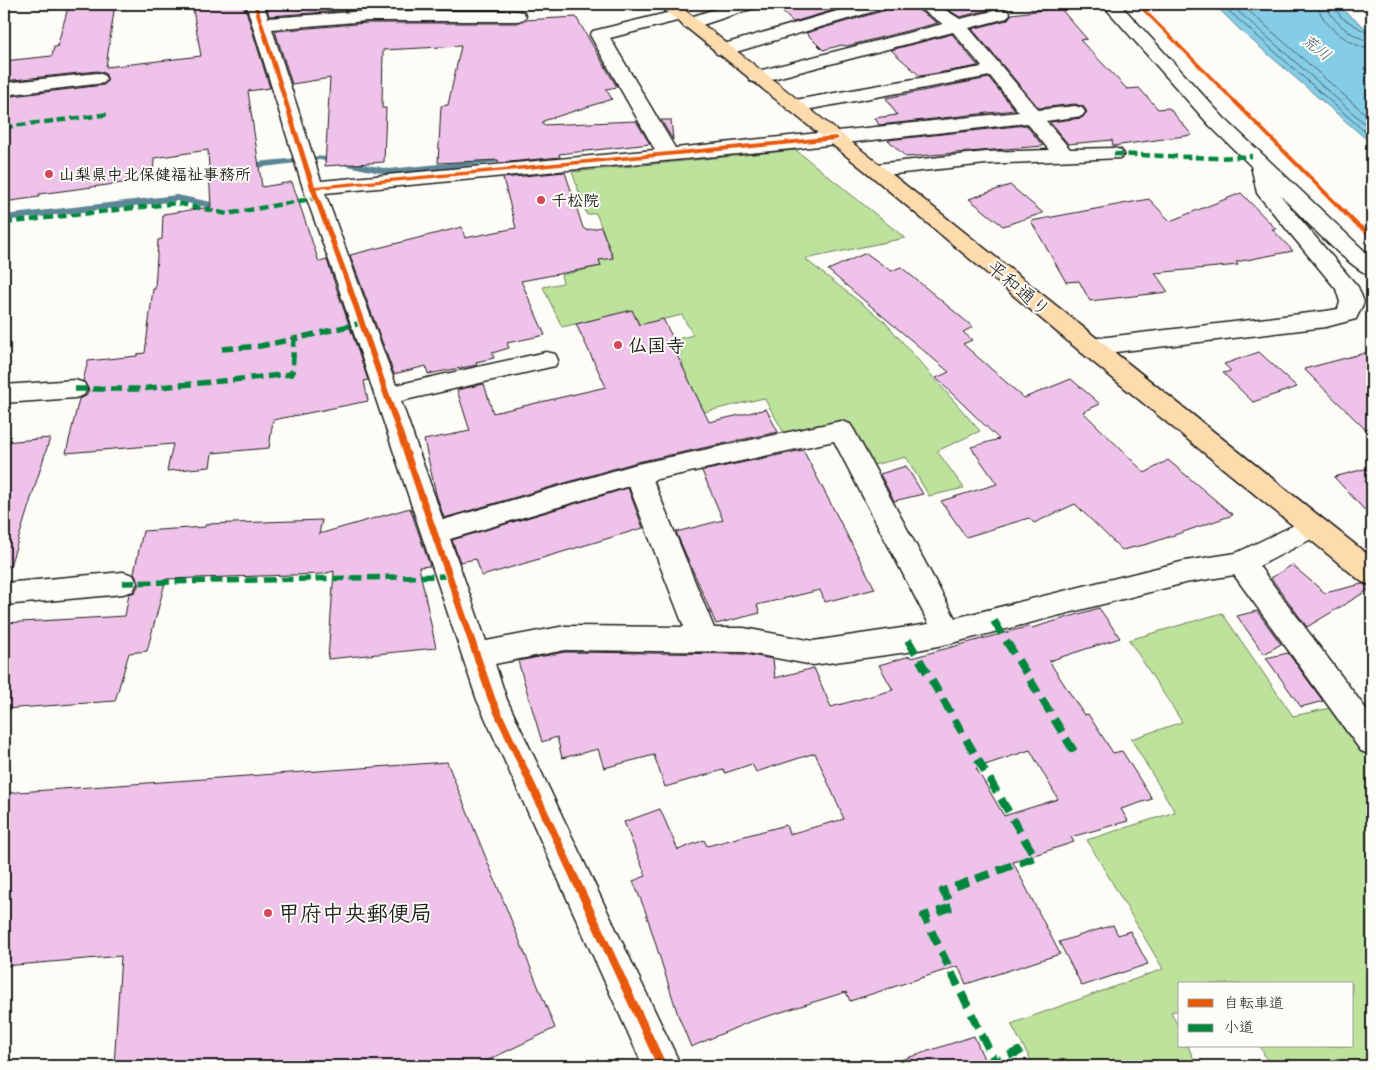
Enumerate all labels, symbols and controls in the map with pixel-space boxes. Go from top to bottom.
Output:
water label: 荒川 [1298,29,1336,66]
place label: 山梨県中北保健福祉事務所 [59,164,251,185]
marker: 山梨県中北保健福祉事務所 [43,168,55,180]
place label: 千松院 [551,190,599,211]
marker: 千松院 [535,194,547,206]
street label: 平和通り [982,254,1056,322]
place label: 仏国寺 [628,333,685,358]
marker: 仏国寺 [612,339,624,351]
place label: 甲府中央郵便局 [278,899,432,928]
marker: 甲府中央郵便局 [262,907,274,919]
legend [1178,982,1354,1048]
text: 自転車道 [1224,993,1284,1013]
text: 小道 [1224,1017,1254,1037]

